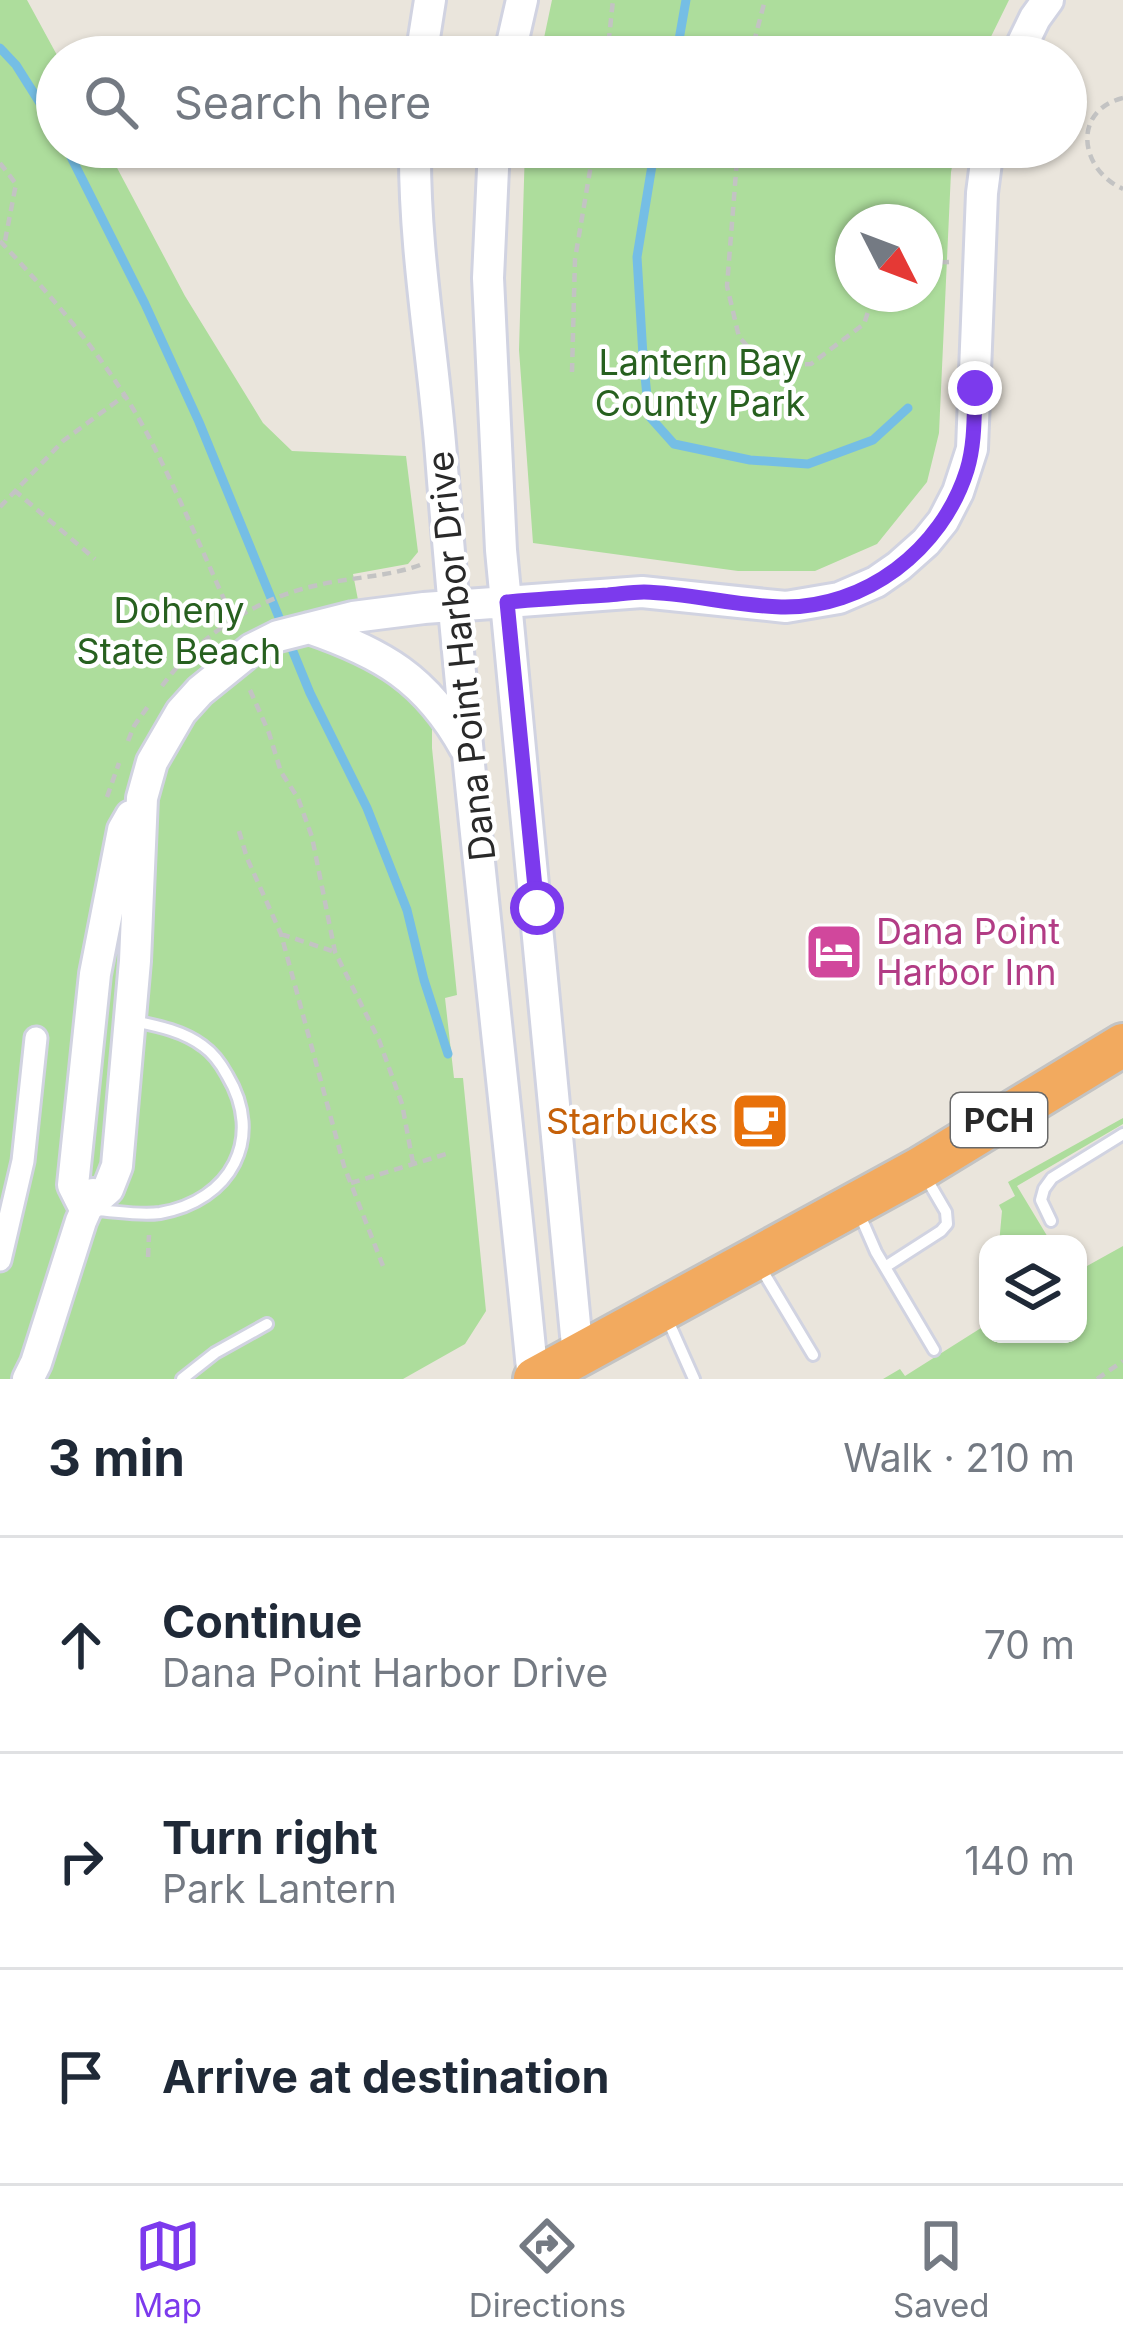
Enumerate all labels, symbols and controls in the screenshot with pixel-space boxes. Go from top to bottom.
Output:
search box [36,36,1087,168]
icon: search [78,69,144,135]
text: Search here [174,75,431,130]
north arrow [835,204,943,312]
park label: Lantern Bay County Park [595,340,805,425]
route end [948,361,1002,415]
street label: Dana Point Harbor Drive [418,449,504,863]
park label: Doheny State Beach [77,588,281,673]
route start [510,881,564,935]
place label: Dana Point Harbor Inn [876,909,1060,994]
hotel icon: Dana Point Harbor Inn [803,921,865,983]
cafe icon: Starbucks [729,1090,791,1152]
road number: PCH [951,1093,1047,1147]
place label: Starbucks [546,1099,718,1143]
map controls [979,1235,1087,1343]
button: layers [979,1235,1087,1343]
text: 3 min [48,1427,185,1488]
text: Walk · 210 m [843,1434,1075,1481]
text: Continue [162,1594,362,1649]
icon: ahead [48,1612,114,1678]
text: 70 m [984,1621,1075,1668]
text: Dana Point Harbor Drive [162,1649,608,1696]
text: Turn right [162,1810,378,1865]
icon: right [48,1828,114,1894]
text: 140 m [964,1837,1075,1884]
text: Park Lantern [162,1865,397,1912]
icon: arrive [48,2044,114,2110]
text: Arrive at destination [162,2049,609,2104]
tab: Map [133,2213,202,2325]
tab: Directions [469,2213,626,2325]
tab: Saved [893,2213,990,2325]

